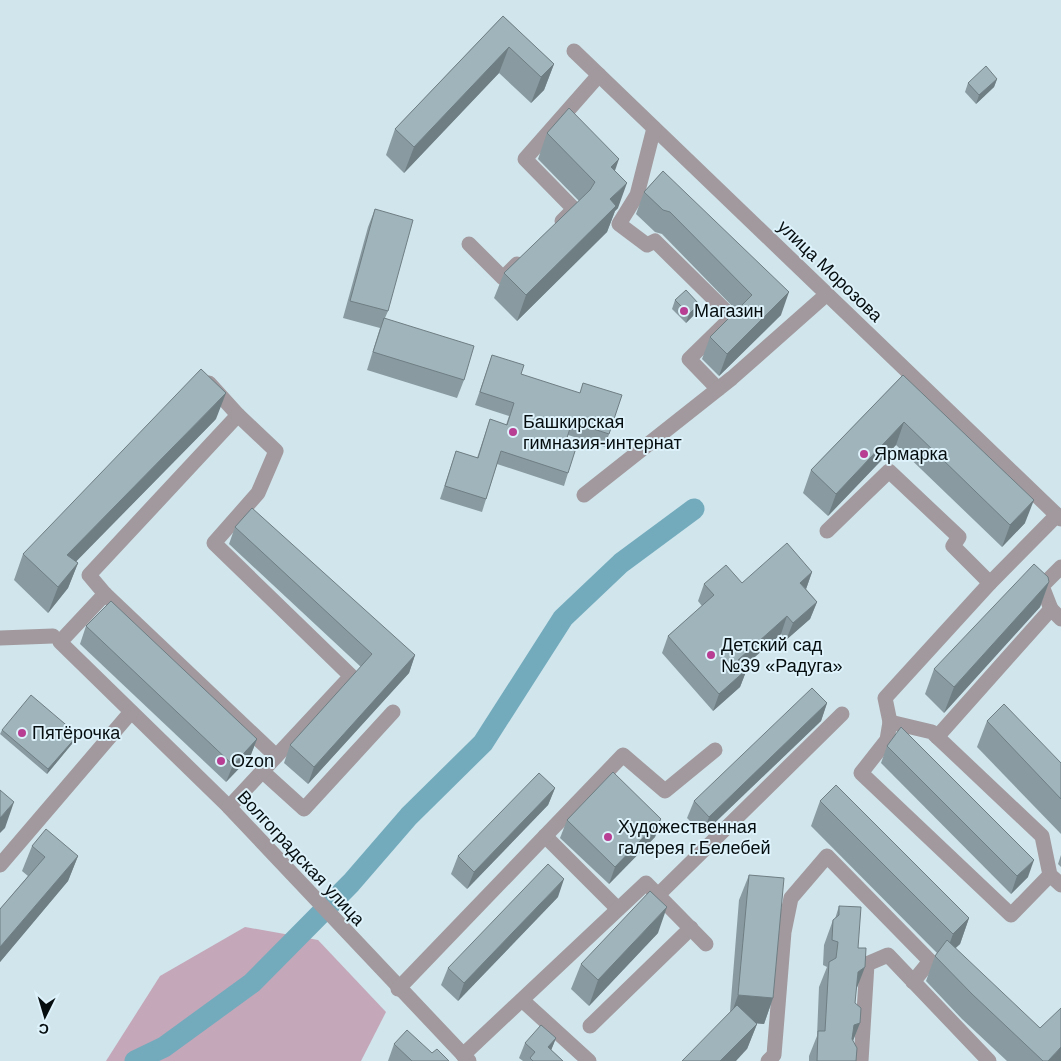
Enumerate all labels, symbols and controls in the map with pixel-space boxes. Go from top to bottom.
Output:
street label: улица Морозова [774,216,887,326]
place label: Магазин [694,301,763,321]
marker: Магазин [678,305,690,317]
place label: Башкирская гимназия-интернат [523,412,682,453]
marker: Башкирская гимназия-интернат [507,426,519,438]
place label: Ярмарка [874,444,949,464]
marker: Ярмарка [858,448,870,460]
place label: Детский сад №39 «Радуга» [721,635,842,676]
marker: Детский сад №39 «Радуга» [705,649,717,661]
place label: Пятёрочка [32,723,121,743]
marker: Пятёрочка [16,727,28,739]
place label: Ozon [231,751,274,771]
marker: Ozon [215,755,227,767]
street label: Волгоградская улица [233,786,369,930]
place label: Художественная галерея г.Белебей [618,817,771,858]
marker: Художественная галерея г.Белебей [602,831,614,843]
north arrow [20,991,70,1041]
text: С [38,1021,50,1037]

